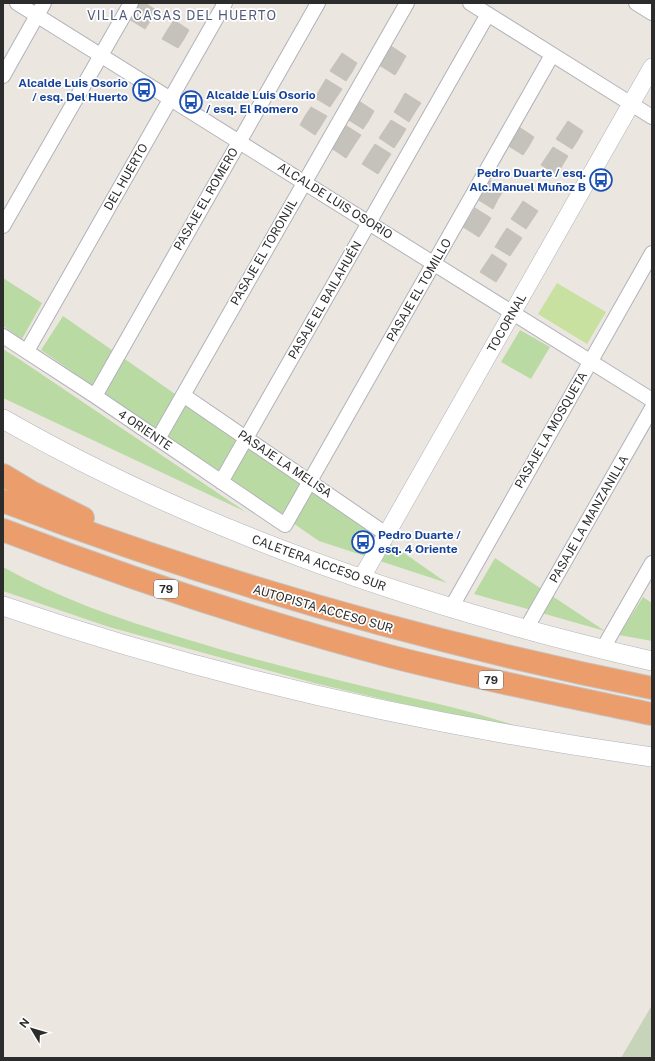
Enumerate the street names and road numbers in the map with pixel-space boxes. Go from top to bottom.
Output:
street label: DEL HUERTO [101,141,151,213]
street label: PASAJE EL ROMERO [171,145,241,253]
street label: ALCALDE LUIS OSORIO [275,160,395,242]
street label: PASAJE EL TORONJIL [228,196,300,308]
street label: PASAJE EL TOMILLO [384,236,454,344]
street label: PASAJE EL BAILAHUÉN [285,239,365,361]
street label: TOCORNAL [485,291,529,355]
street label: PASAJE LA MOSQUETA [512,369,590,491]
street label: 4 ORIENTE [115,407,175,453]
street label: PASAJE LA MELISA [235,427,335,501]
street label: PASAJE LA MANZANILLA [547,452,631,585]
street label: CALETERA ACCESO SUR [250,532,388,594]
road number: 79 [154,580,178,598]
street label: AUTOPISTA ACCESO SUR [251,582,395,636]
road number: 79 [479,671,503,689]

